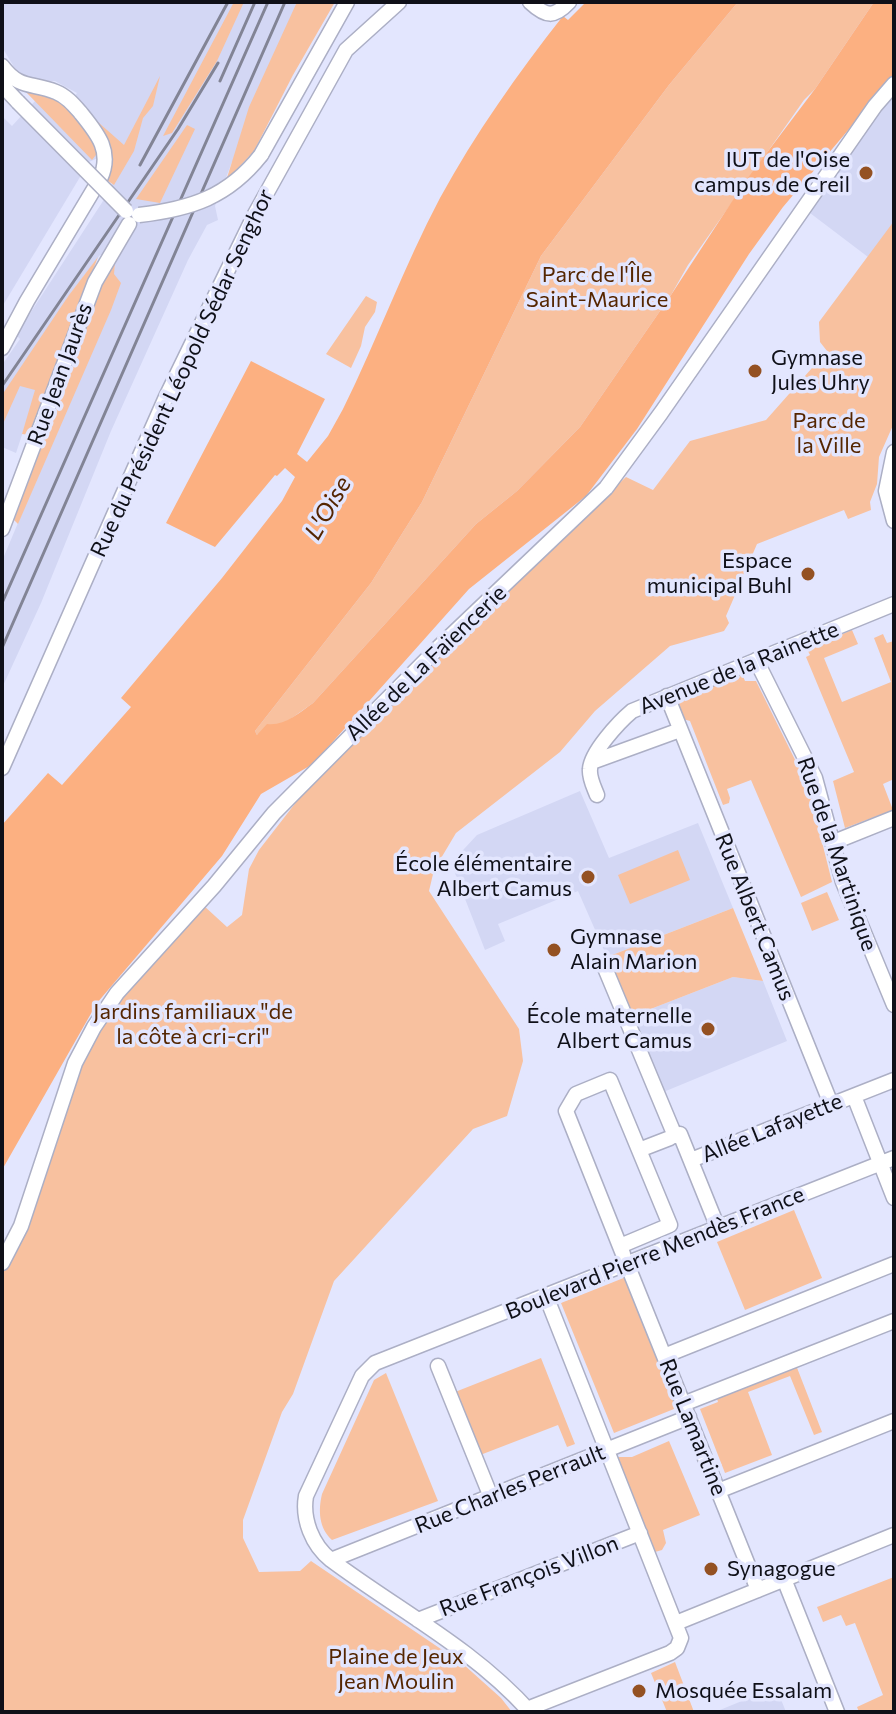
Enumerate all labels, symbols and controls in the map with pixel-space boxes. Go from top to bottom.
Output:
place label: IUT de l'Oise campus de Creil [694,147,850,198]
marker: IUT de l'Oise campus de Creil [857,164,875,182]
street label: Rue du Président Léopold Sédar Senghor [85,185,279,561]
park label: Parc de l'Île Saint-Maurice [526,262,668,314]
street label: Rue Jean Jaurès [22,299,98,449]
place label: Gymnase Jules Uhry [771,345,870,396]
marker: Gymnase Jules Uhry [746,362,764,380]
park label: Parc de la Ville [792,408,866,460]
water label: L'Oise [299,471,357,545]
place label: Espace municipal Buhl [647,548,792,600]
marker: Espace municipal Buhl [799,565,817,583]
street label: Allée de La Faïencerie [340,580,512,746]
street label: Avenue de la Rainette [635,616,843,720]
street label: Rue de la Martinique [791,754,883,954]
street label: Rue Albert Camus [709,829,801,1005]
place label: École élémentaire Albert Camus [395,851,572,902]
marker: École élémentaire Albert Camus [579,868,597,886]
place label: Gymnase Alain Marion [570,924,697,976]
marker: Gymnase Alain Marion [545,941,563,959]
park label: Jardins familiaux "de la côte à cri-cri" [93,999,293,1050]
place label: École maternelle Albert Camus [527,1003,692,1054]
marker: École maternelle Albert Camus [699,1020,717,1038]
street label: Allée Lafayette [698,1088,846,1168]
street label: Boulevard Pierre Mendès France [502,1181,808,1325]
street label: Rue Lamartine [654,1355,732,1499]
street label: Rue Charles Perrault [411,1439,609,1539]
street label: Rue François Villon [436,1530,622,1622]
place label: Synagogue [727,1556,836,1582]
marker: Synagogue [702,1560,720,1578]
park label: Plaine de Jeux Jean Moulin [328,1644,464,1696]
place label: Mosquée Essalam [655,1678,832,1704]
marker: Mosquée Essalam [630,1682,648,1700]

